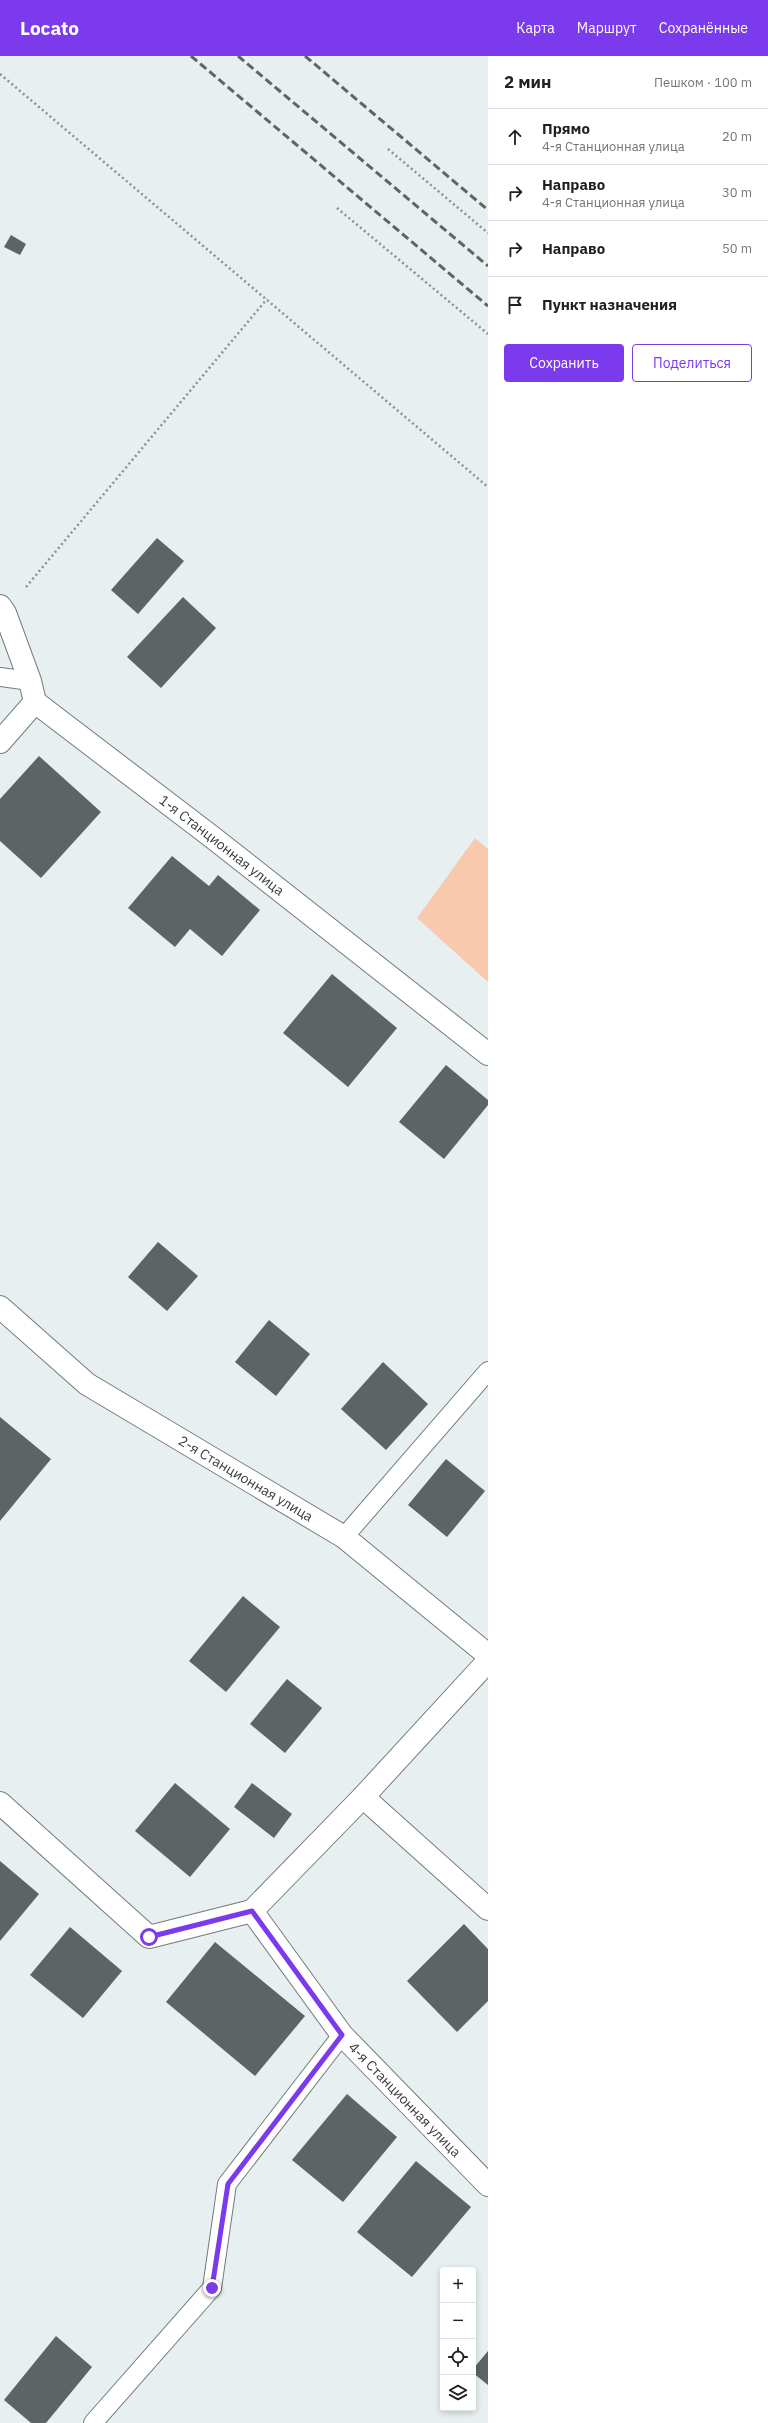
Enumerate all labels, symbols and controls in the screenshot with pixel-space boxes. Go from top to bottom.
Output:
text: Locato [20,16,79,40]
text: Карта [516,19,555,37]
text: Маршрут [577,19,637,37]
text: Сохранённые [659,19,748,37]
text: 2 мин [504,71,551,93]
text: Пешком · 100 m [654,74,752,91]
text: Прямо [542,119,590,138]
icon: ahead [504,126,526,148]
text: 20 m [722,128,752,145]
text: 4-я Станционная улица [542,138,685,155]
text: Направо [542,175,605,194]
icon: right [504,182,526,204]
text: 30 m [722,184,752,201]
text: 4-я Станционная улица [542,194,685,211]
icon: right [504,238,526,260]
text: Направо [542,239,605,258]
text: 50 m [722,240,752,257]
icon: arrive [504,294,526,316]
text: Пункт назначения [542,295,677,314]
button: Сохранить [504,344,624,382]
button: Поделиться [632,344,752,382]
street label: 1-я Станционная улица [156,791,288,900]
street label: 2-я Станционная улица [175,1431,317,1526]
route start [140,1928,158,1946]
street label: 4-я Станционная улица [345,2038,465,2161]
map controls [440,2267,476,2411]
button: + [440,2267,476,2303]
route end [203,2279,221,2297]
button: − [440,2303,476,2339]
button: locate [440,2339,476,2375]
button: layers [440,2375,476,2411]

